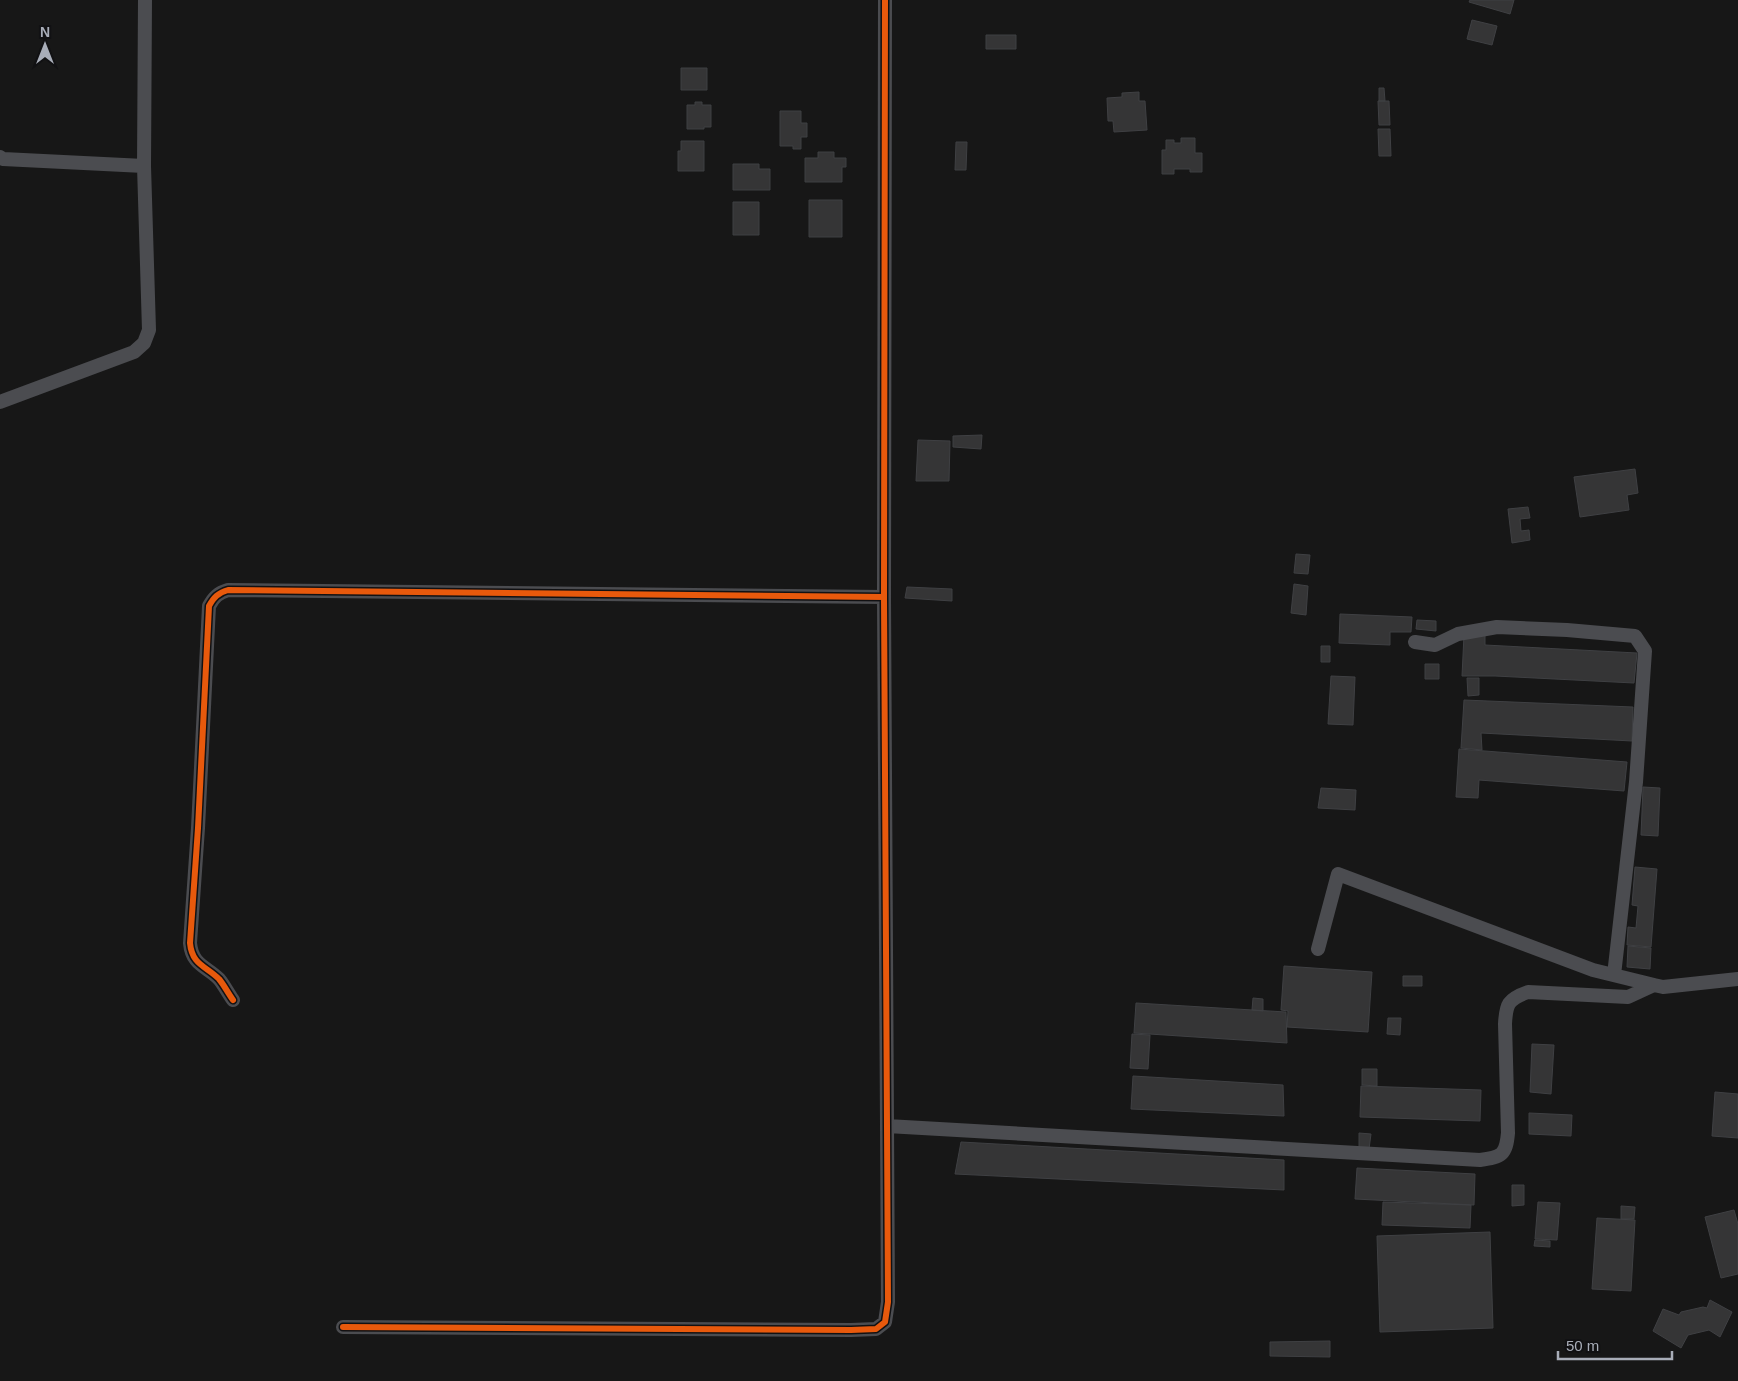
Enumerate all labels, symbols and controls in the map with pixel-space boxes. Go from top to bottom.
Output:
north arrow [20,20,70,70]
text: N [40,24,50,40]
scale bar [1558,1328,1672,1360]
text: 50 m [1566,1337,1599,1354]

